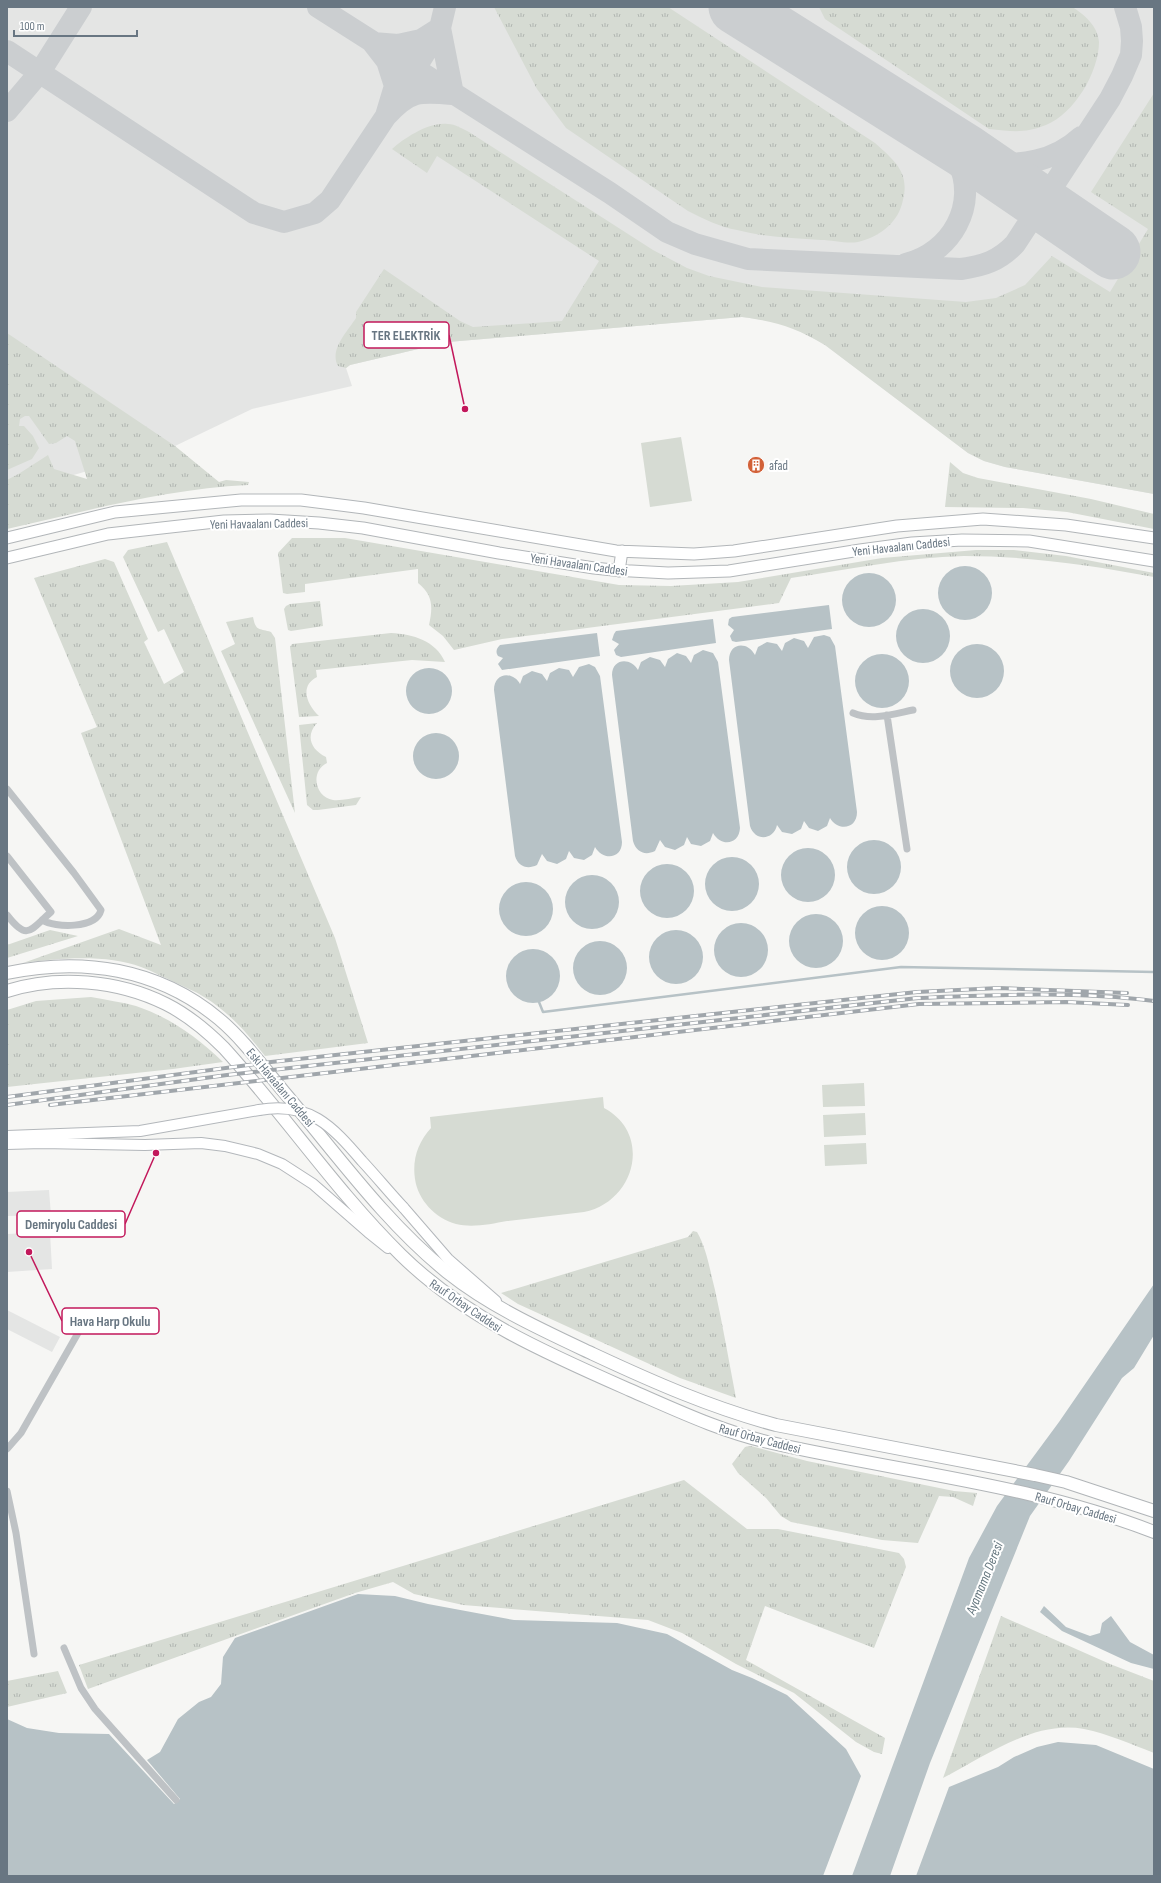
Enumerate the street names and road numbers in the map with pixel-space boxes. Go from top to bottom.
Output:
street label: Yeni Havaalanı Caddesi [210,515,308,533]
street label: Yeni Havaalanı Caddesi [851,534,951,560]
street label: Yeni Havaalanı Caddesi [529,550,629,580]
street label: Eski Havaalanı Caddesi [243,1045,318,1130]
street label: Rauf Orbay Caddesi [426,1276,505,1336]
street label: Rauf Orbay Caddesi [717,1420,802,1458]
street label: Rauf Orbay Caddesi [1033,1489,1118,1527]

